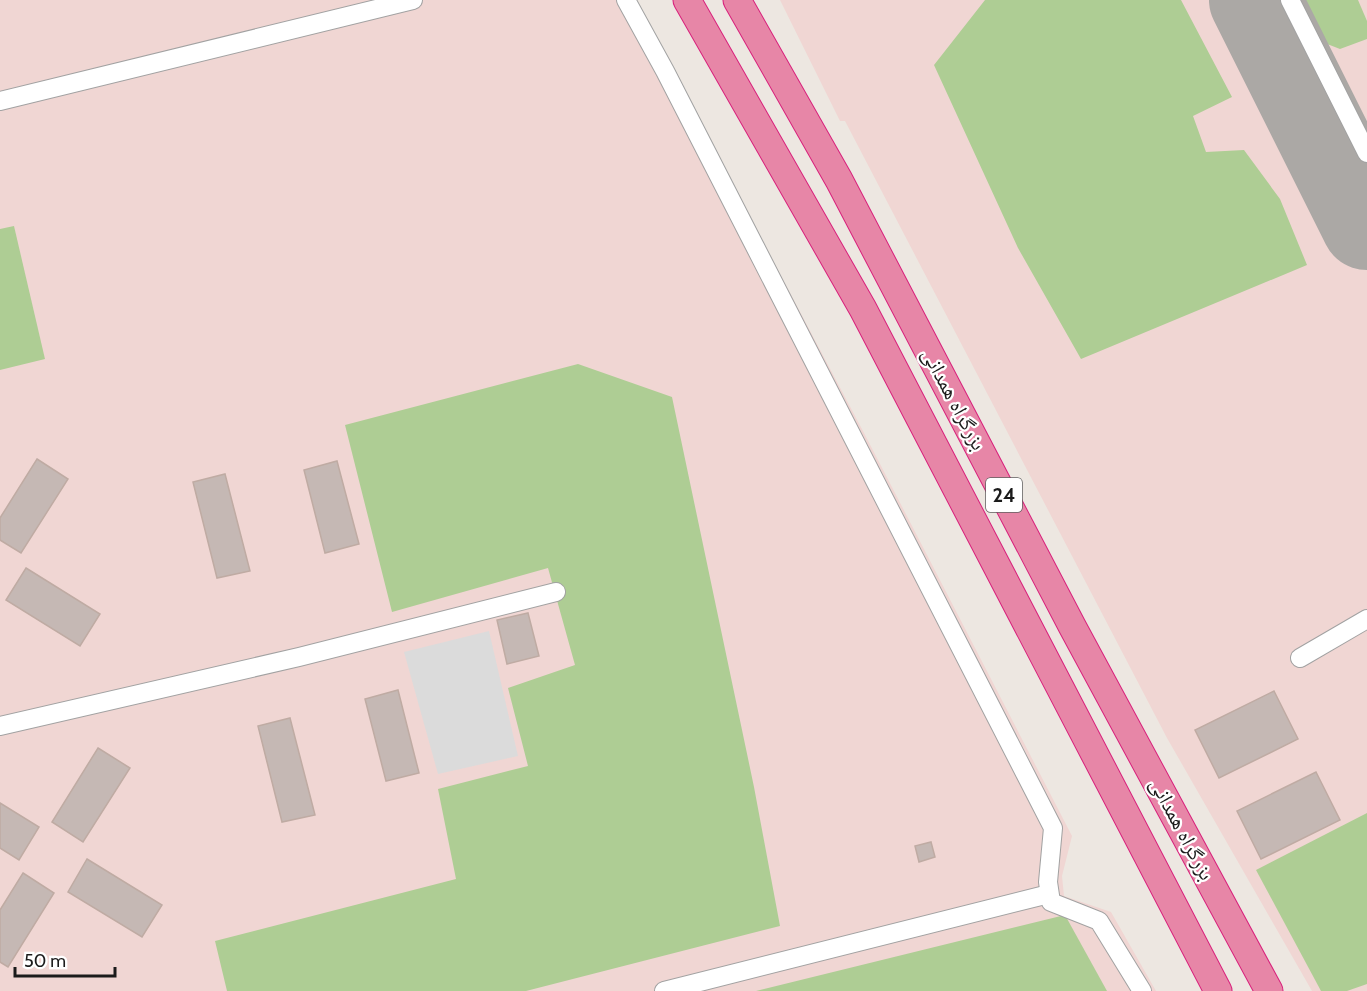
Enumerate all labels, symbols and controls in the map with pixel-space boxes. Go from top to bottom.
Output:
street label: بزرگراه همدانی [916,343,992,455]
road number: 24 [986,478,1022,512]
street label: بزرگراه همدانی [1144,773,1220,885]
scale bar [15,940,116,978]
text: 50 m [24,950,66,972]

